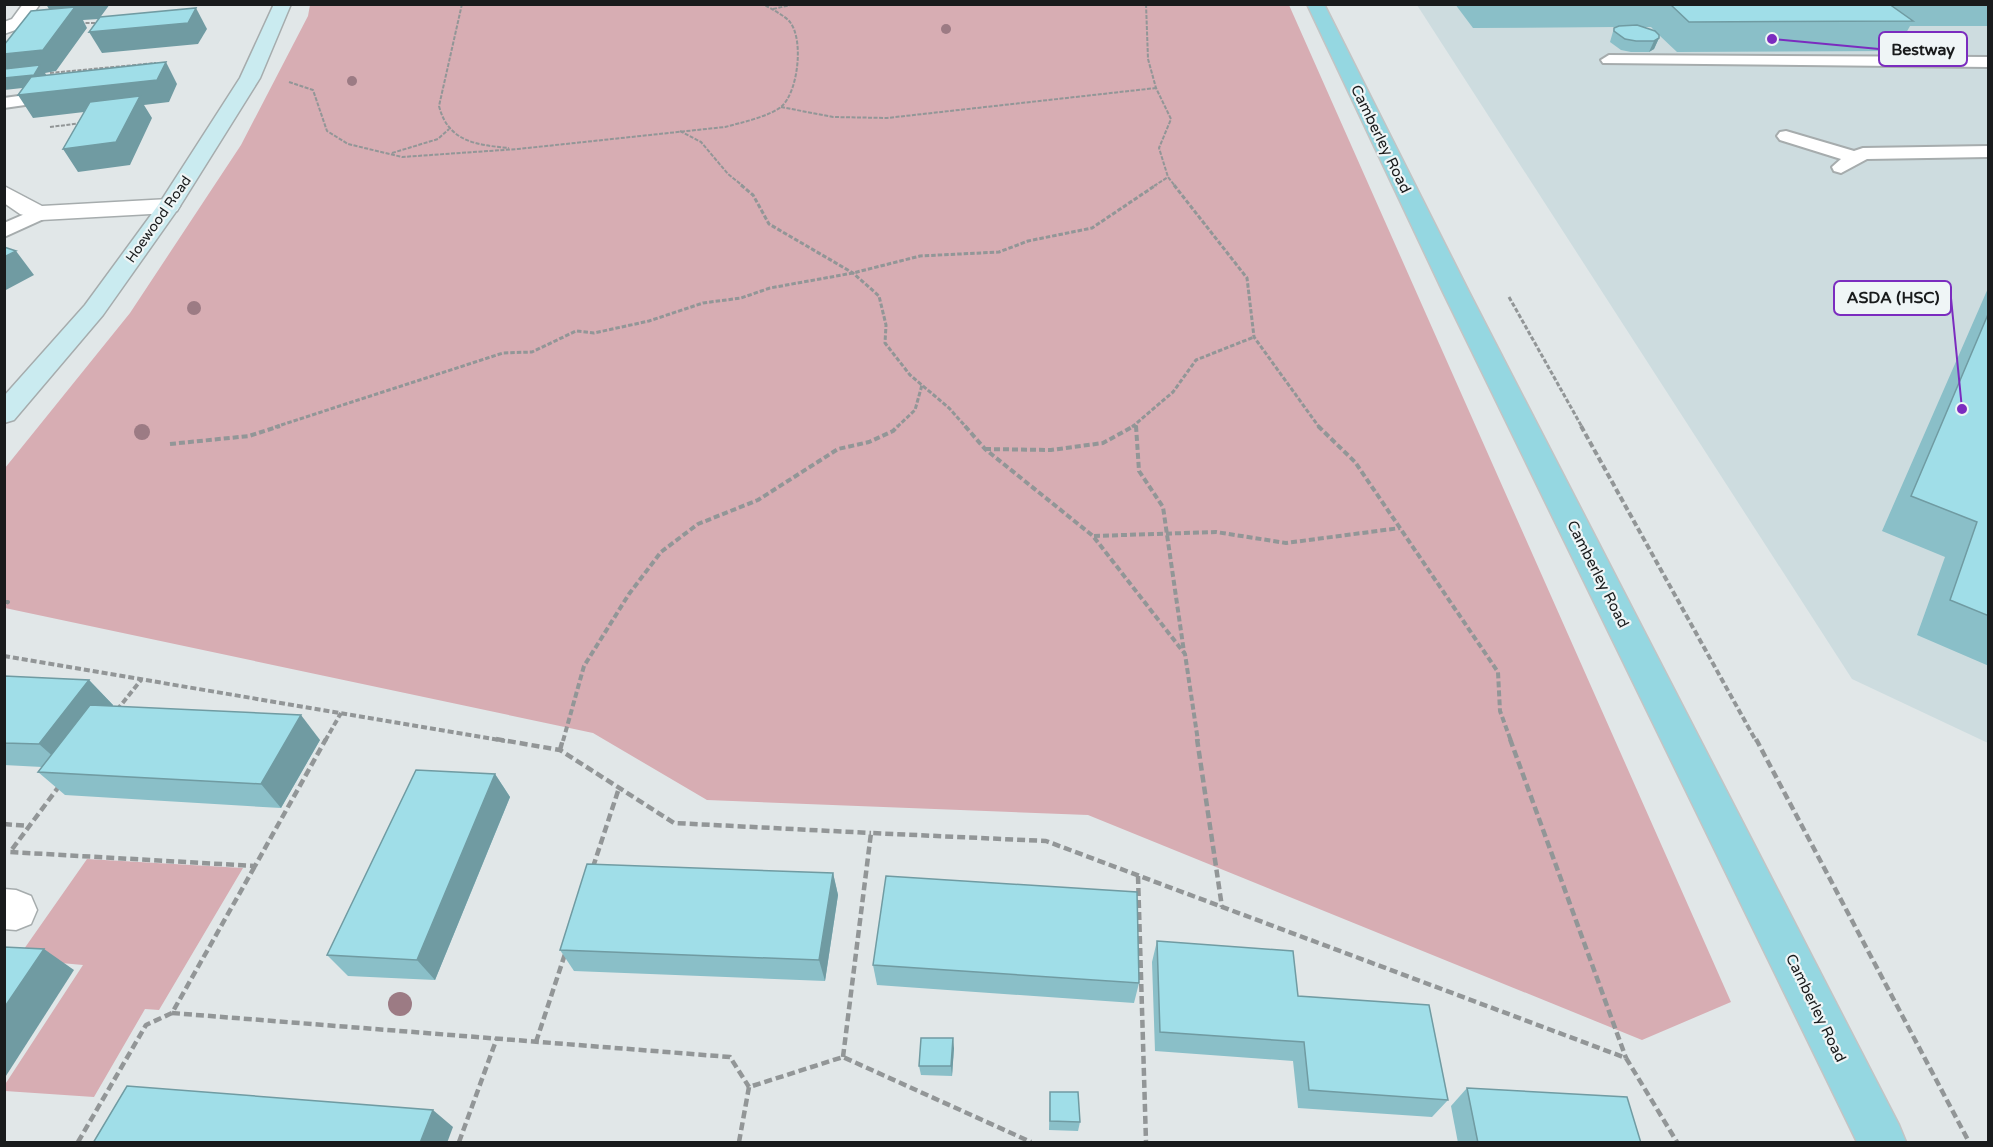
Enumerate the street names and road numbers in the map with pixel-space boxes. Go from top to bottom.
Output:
street label: Camberley Road [1347,82,1415,196]
street label: Hoewood Road [122,172,195,266]
street label: Camberley Road [1563,517,1633,631]
street label: Camberley Road [1782,951,1850,1065]

